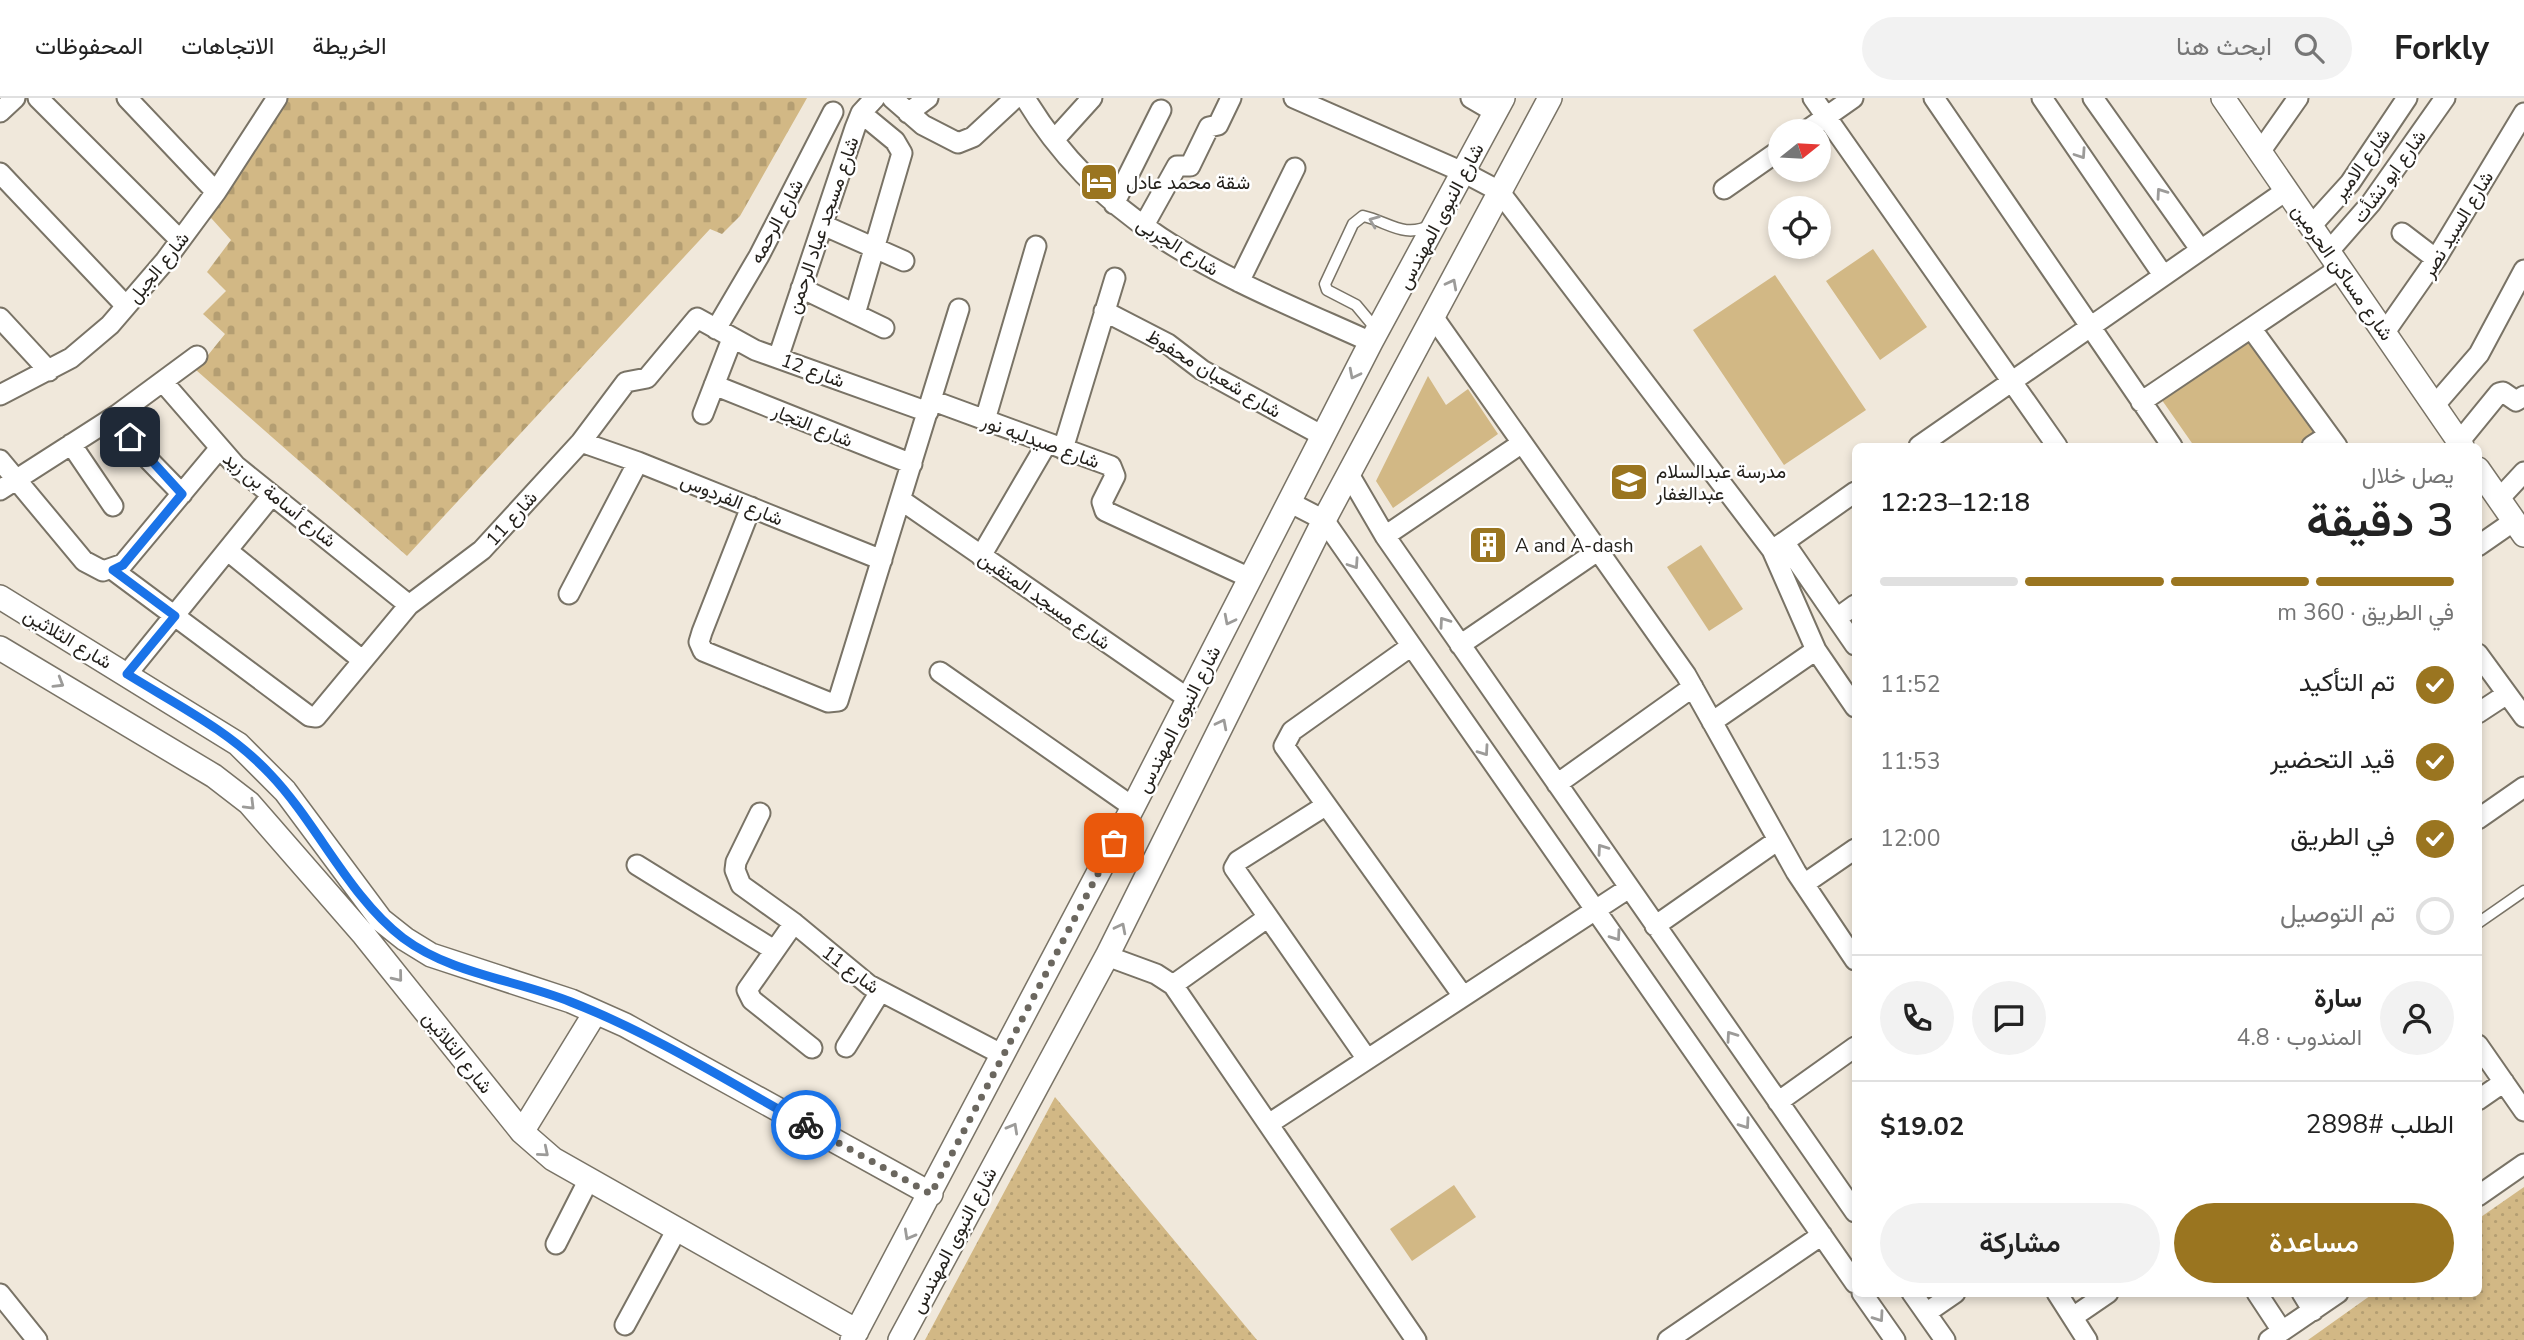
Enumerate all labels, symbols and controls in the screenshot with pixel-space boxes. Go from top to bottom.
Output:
search box [1862,17,2352,80]
text: Forkly [2394,26,2489,71]
text: ابحث هنا [2176,29,2272,64]
icon: search [2290,29,2328,67]
text: المحفوظات [35,30,143,62]
text: الاتجاهات [181,30,274,62]
text: الخريطة [312,30,387,62]
north arrow [1768,119,1830,182]
map controls [1768,119,1831,259]
street label: شارع الامير [2326,123,2397,207]
street label: شارع ابو نشأت [2347,125,2433,229]
street label: شارع مسجد عباد الرحمن [780,133,865,317]
street label: شارع النبوى المهندس [1391,139,1490,294]
one-way arrow [2073,146,2085,159]
hotel icon: شقة محمد عادل [1078,161,1120,203]
street label: شارع السيد نصر [2415,166,2500,283]
place label: شقة محمد عادل [1126,170,1250,196]
street label: شارع الرحمه [744,175,810,268]
one-way arrow [2157,188,2169,201]
button: locate [1768,196,1831,259]
street label: شارع مساكن الحرمين [2285,199,2399,346]
street label: شارع الجربى [1131,211,1224,282]
one-way arrow [1369,215,1381,229]
street label: شارع الجبل [122,226,196,309]
one-way arrow [1443,279,1457,291]
street label: شارع شعبان محفوظ [1141,323,1286,424]
street label: شارع 12 [777,347,848,394]
one-way arrow [1349,367,1363,379]
street label: شارع التجار [768,398,857,454]
pin [100,407,160,467]
street label: شارع صيدليه نور [977,408,1103,475]
icon: home [111,418,149,456]
street label: شارع أسامة بن زيد [217,446,342,554]
place label: مدرسة عبدالسلام عبدالغفار [1655,459,1786,507]
text: يصل خلال [2362,460,2454,491]
school or university icon: مدرسة عبدالسلام عبدالغفار [1608,461,1650,503]
street label: شارع الفردوس [677,468,787,532]
street label: شارع 11 [480,485,543,552]
text: 12:18–12:23 [1880,485,2030,520]
text: 3 دقيقة [2306,489,2454,552]
building icon: A and A-dash [1467,524,1509,566]
place label: A and A-dash [1515,533,1633,559]
street label: شارع مسجد المتقين [973,545,1116,656]
one-way arrow [1346,556,1358,569]
text: في الطريق · 360 m [2277,597,2454,628]
street label: شارع الثلاثين [18,602,117,675]
one-way arrow [1224,613,1238,625]
one-way arrow [1440,617,1452,630]
street label: شارع النبوى المهندس [1131,641,1227,797]
text: تم التأكيد [2299,665,2395,700]
icon: check [2416,666,2454,704]
text: 11:52 [1880,669,1940,700]
one-way arrow [51,674,64,687]
one-way arrow [1214,719,1228,732]
text: قيد التحضير [2270,742,2395,777]
one-way arrow [1476,743,1488,756]
icon: check [2416,743,2454,781]
text: 11:53 [1880,746,1940,777]
one-way arrow [241,797,254,810]
pin [1084,813,1144,873]
text: في الطريق [2290,819,2395,854]
icon: check [2416,820,2454,858]
text: 12:00 [1880,823,1940,854]
icon: bag [1095,824,1133,862]
one-way arrow [1598,844,1610,857]
text: تم التوصيل [2280,896,2395,931]
one-way arrow [1112,923,1126,935]
one-way arrow [1608,928,1620,941]
street label: شارع 11 [816,940,885,1000]
one-way arrow [390,969,402,982]
button: phone [1880,981,1954,1055]
button: chat [1972,981,2046,1055]
text: سارة [2314,981,2362,1016]
button: person [2380,981,2454,1055]
street label: شارع الثلاثين [416,1006,498,1099]
text: المندوب · 4.8 [2237,1022,2362,1053]
one-way arrow [1727,1031,1739,1044]
courier [771,1090,841,1160]
icon: bike [787,1106,825,1144]
text: الطلب #2898 [2306,1107,2454,1142]
text: $19.02 [1880,1109,1964,1144]
one-way arrow [1737,1116,1749,1129]
one-way arrow [1005,1123,1018,1136]
one-way arrow [535,1144,548,1156]
street label: شارع النبوى المهندس [904,1163,1003,1318]
button: مشاركة [1880,1203,2160,1283]
button: مساعدة [2174,1203,2454,1283]
one-way arrow [904,1227,917,1240]
one-way arrow [1871,1309,1883,1322]

